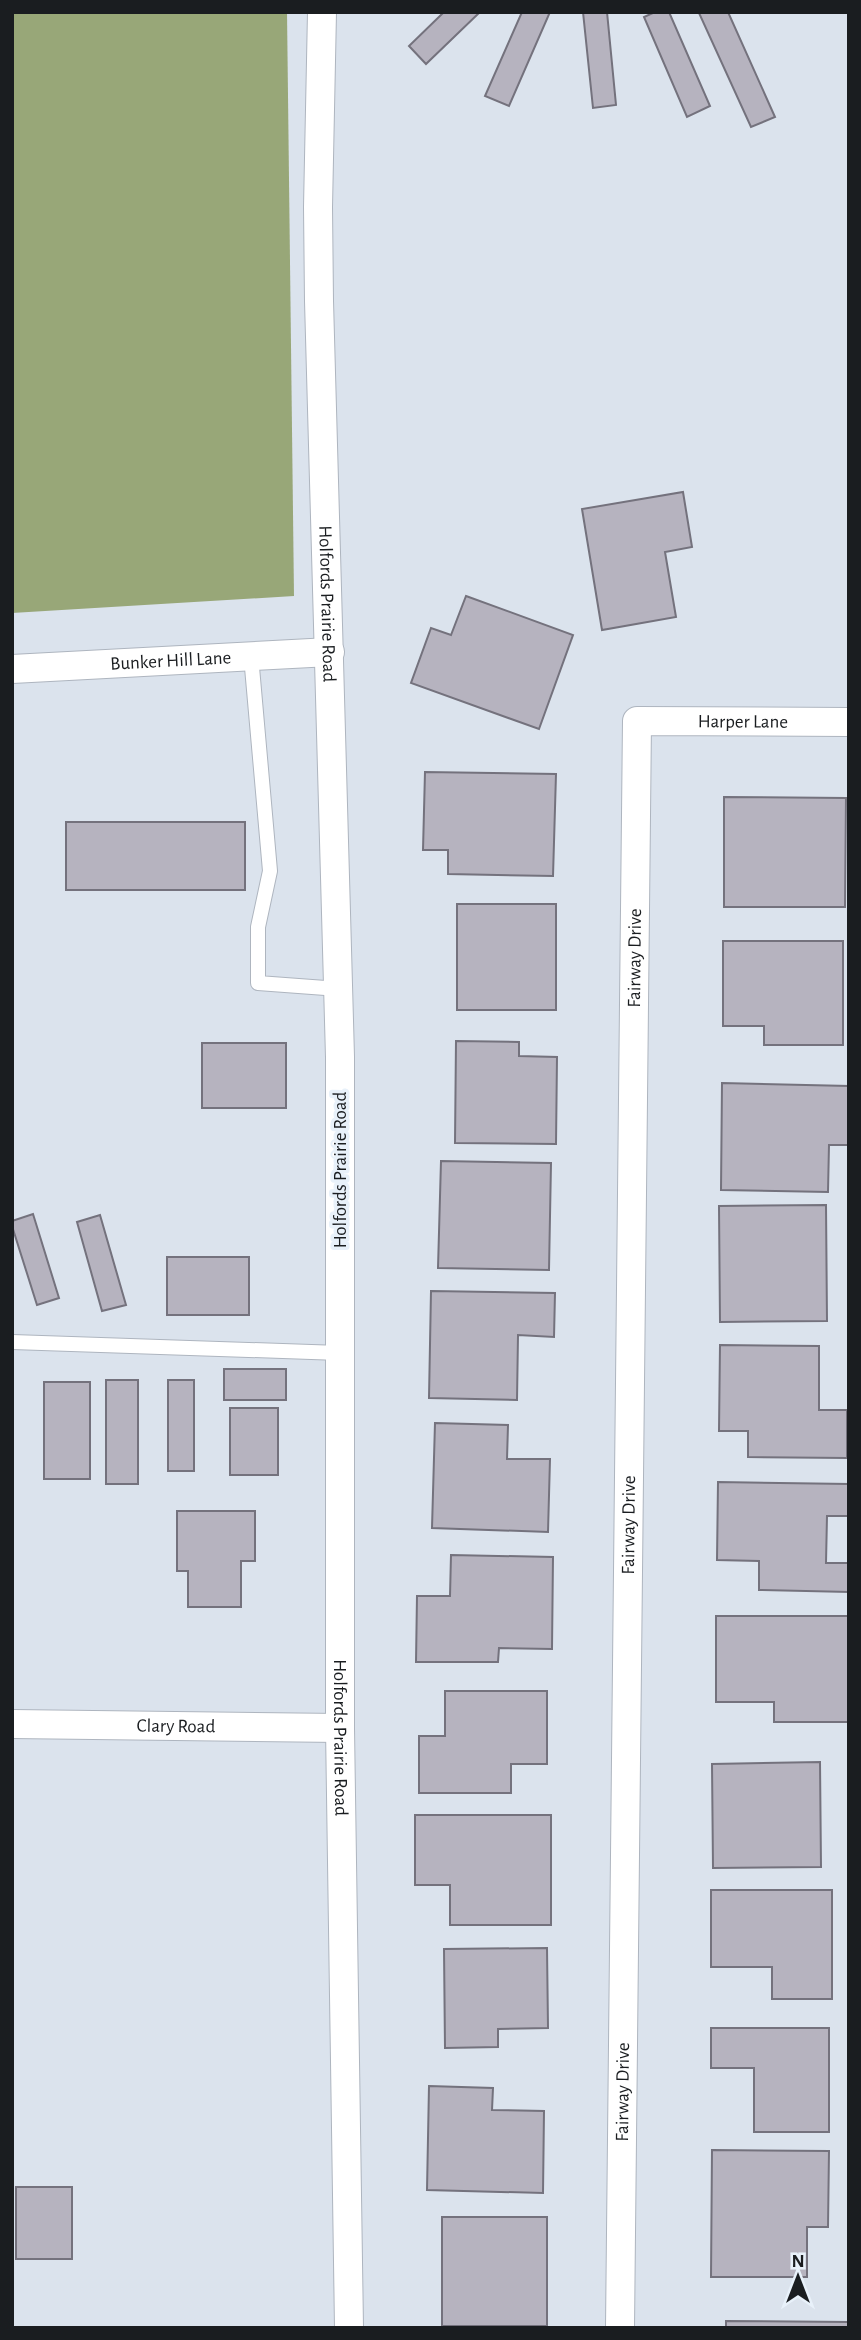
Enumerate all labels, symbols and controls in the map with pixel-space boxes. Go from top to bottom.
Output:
street label: Holfords Prairie Road [316,525,339,683]
street label: Bunker Hill Lane [110,648,232,673]
street label: Harper Lane [698,712,788,731]
street label: Fairway Drive [624,908,645,1008]
street label: Holfords Prairie Road [331,1092,350,1248]
street label: Fairway Drive [618,1475,639,1575]
street label: Holfords Prairie Road [330,1659,351,1816]
street label: Clary Road [137,1716,216,1736]
street label: Fairway Drive [612,2042,633,2142]
north arrow [763,2242,833,2312]
text: N [791,2252,805,2271]

